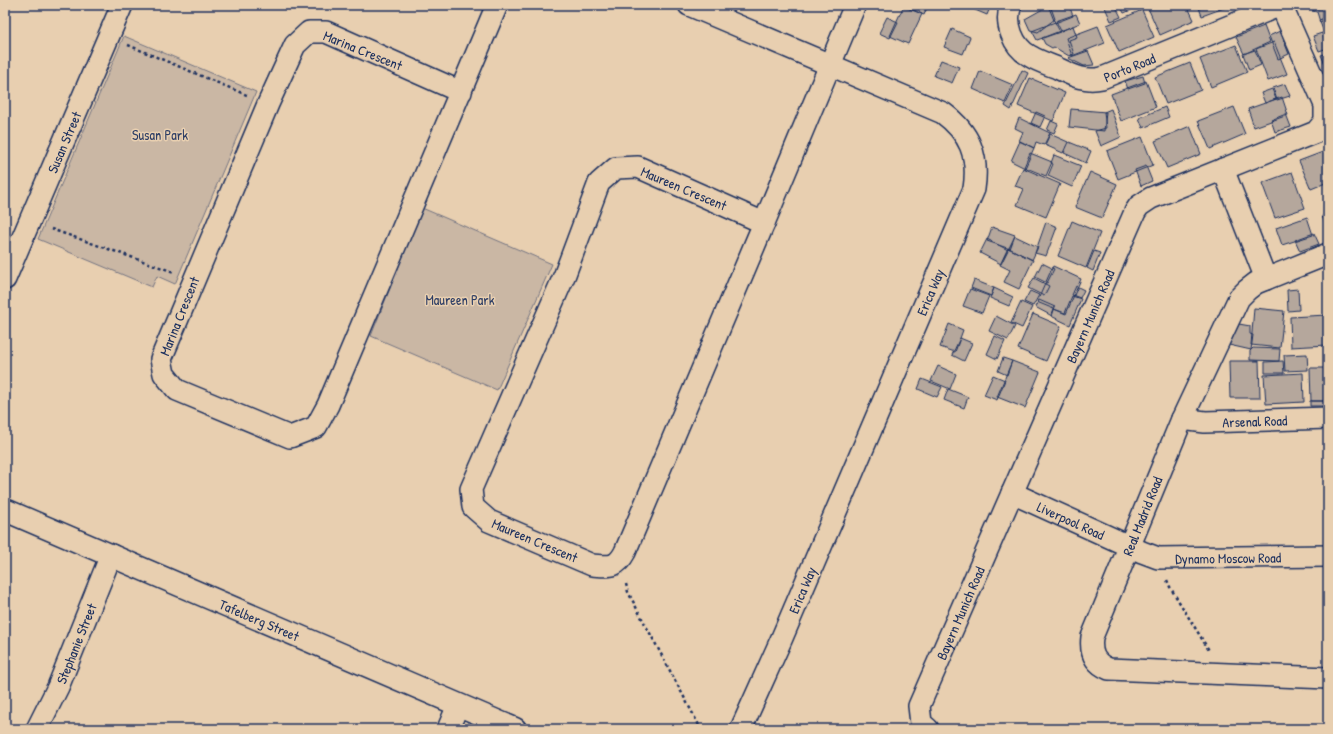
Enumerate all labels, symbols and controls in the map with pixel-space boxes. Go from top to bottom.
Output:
street label: Marina Crescent [321,26,405,75]
street label: Porto Road [1100,48,1158,86]
street label: Susan Street [42,108,85,176]
park label: Susan Park [132,125,188,144]
street label: Maureen Crescent [638,161,730,215]
street label: Erica Way [912,266,949,319]
street label: Bayern Munich Road [1061,266,1118,366]
street label: Marina Crescent [155,274,204,358]
park label: Maureen Park [426,290,495,309]
street label: Arsenal Road [1222,410,1288,431]
street label: Real Madrid Road [1117,473,1167,558]
street label: Liverpool Road [1034,496,1108,544]
street label: Maureen Crescent [489,513,581,567]
street label: Dynamo Moscow Road [1175,547,1282,568]
street label: Bayern Munich Road [931,563,989,662]
street label: Erica Way [784,564,821,617]
street label: Tafelberg Street [217,594,303,645]
street label: Stephanie Street [51,600,100,686]

